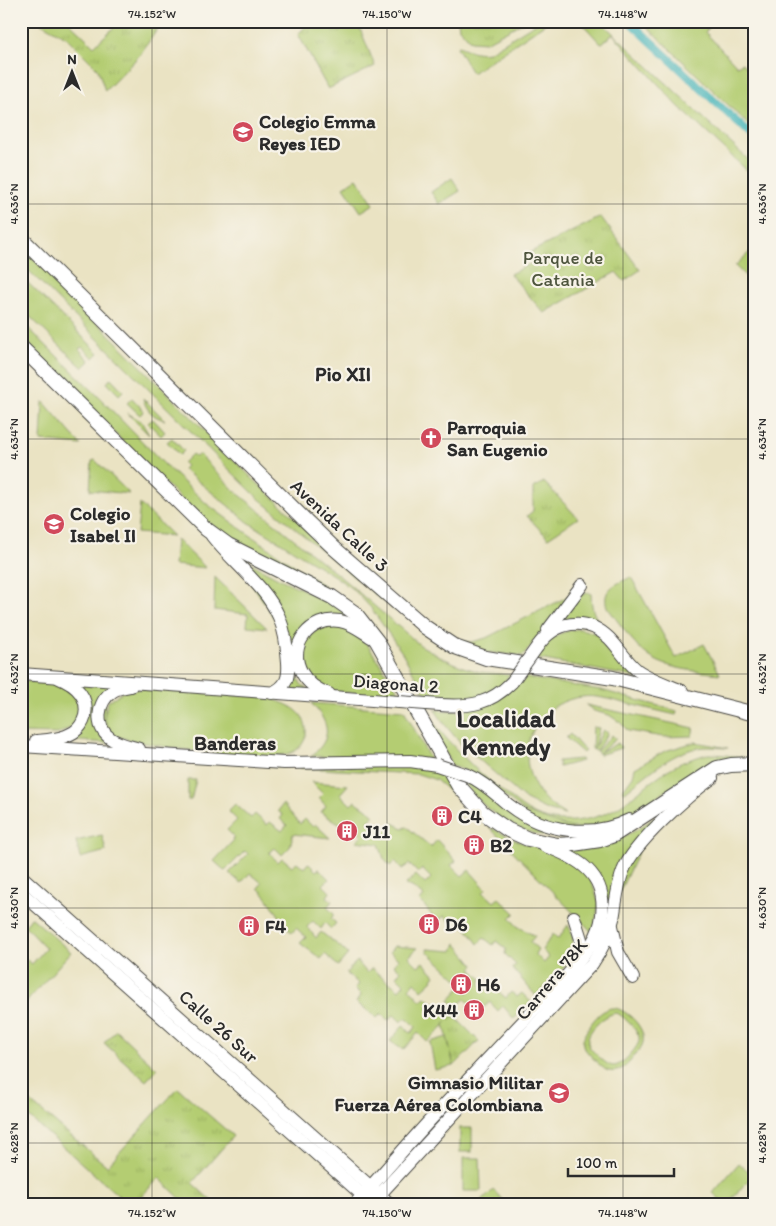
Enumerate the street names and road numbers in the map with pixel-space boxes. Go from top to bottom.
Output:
street label: Avenida Calle 3 [286,474,393,577]
street label: Diagonal 2 [352,669,440,698]
street label: Carrera 78K [511,933,593,1025]
street label: Calle 26 Sur [174,985,264,1068]

